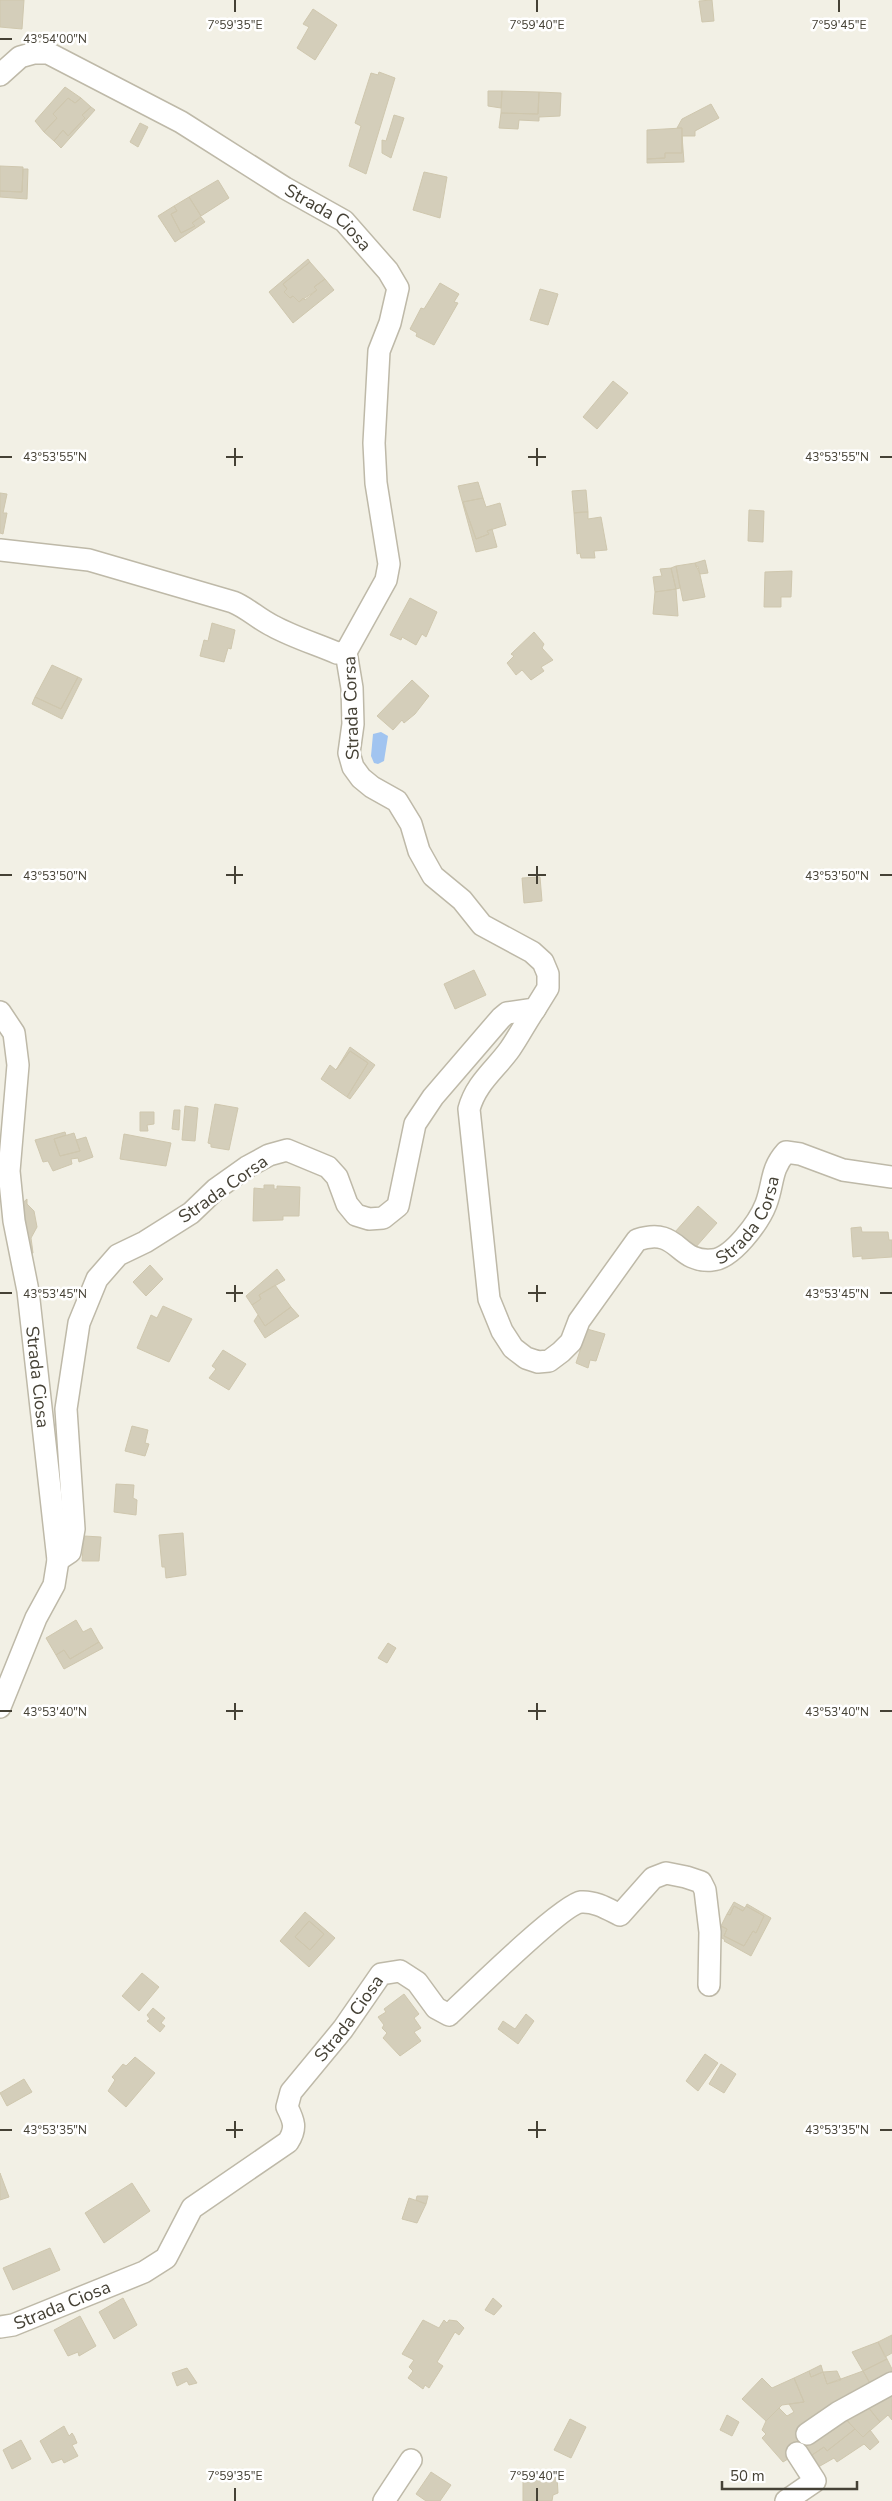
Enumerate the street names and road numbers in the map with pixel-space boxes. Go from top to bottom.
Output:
street label: Strada Ciosa [280,178,377,256]
street label: Strada Corsa [337,656,365,760]
street label: Strada Corsa [174,1149,272,1229]
street label: Strada Corsa [711,1174,785,1270]
street label: Strada Ciosa [20,1325,55,1429]
street label: Strada Ciosa [309,1970,389,2067]
street label: Strada Ciosa [10,2275,114,2336]

